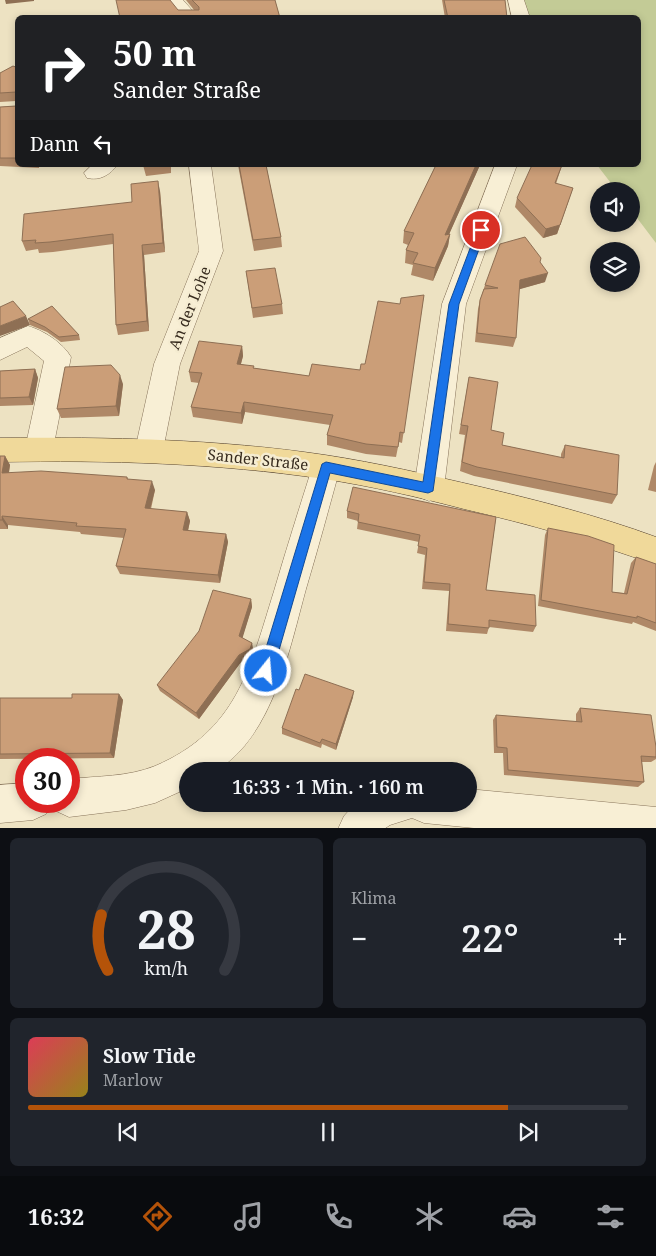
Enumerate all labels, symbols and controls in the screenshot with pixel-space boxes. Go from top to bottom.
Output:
text: 50 m [113,29,196,76]
icon: right [30,35,95,100]
text: Sander Straße [113,74,261,104]
icon: left [89,130,117,158]
text: Dann [30,131,79,157]
map controls [590,182,640,292]
button: sound [590,182,640,232]
pin [460,209,502,251]
icon: arrive [467,216,495,244]
button: layers [590,242,640,292]
street label: An der Lohe [163,263,215,352]
street label: Sander Straße [207,444,309,474]
position arrow [239,644,291,696]
speed limit sign: 30 [15,748,80,813]
text: 16:33 · 1 Min. · 160 m [232,774,424,800]
text: Klima [351,887,396,909]
text: 28 [137,893,196,964]
text: 22° [461,911,519,963]
text: − [351,919,367,957]
text: + [612,919,628,957]
text: km/h [145,956,188,980]
text: Slow Tide [103,1043,196,1069]
text: Marlow [103,1069,163,1091]
icon: previous [114,1118,142,1146]
icon: pause [314,1118,342,1146]
icon: next [514,1118,542,1146]
icon: directions [140,1199,175,1234]
icon: music [231,1199,266,1234]
icon: phone [321,1199,356,1234]
icon: climate [412,1199,447,1234]
icon: car [502,1199,537,1234]
icon: filters [593,1199,628,1234]
text: 16:32 [28,1201,84,1231]

